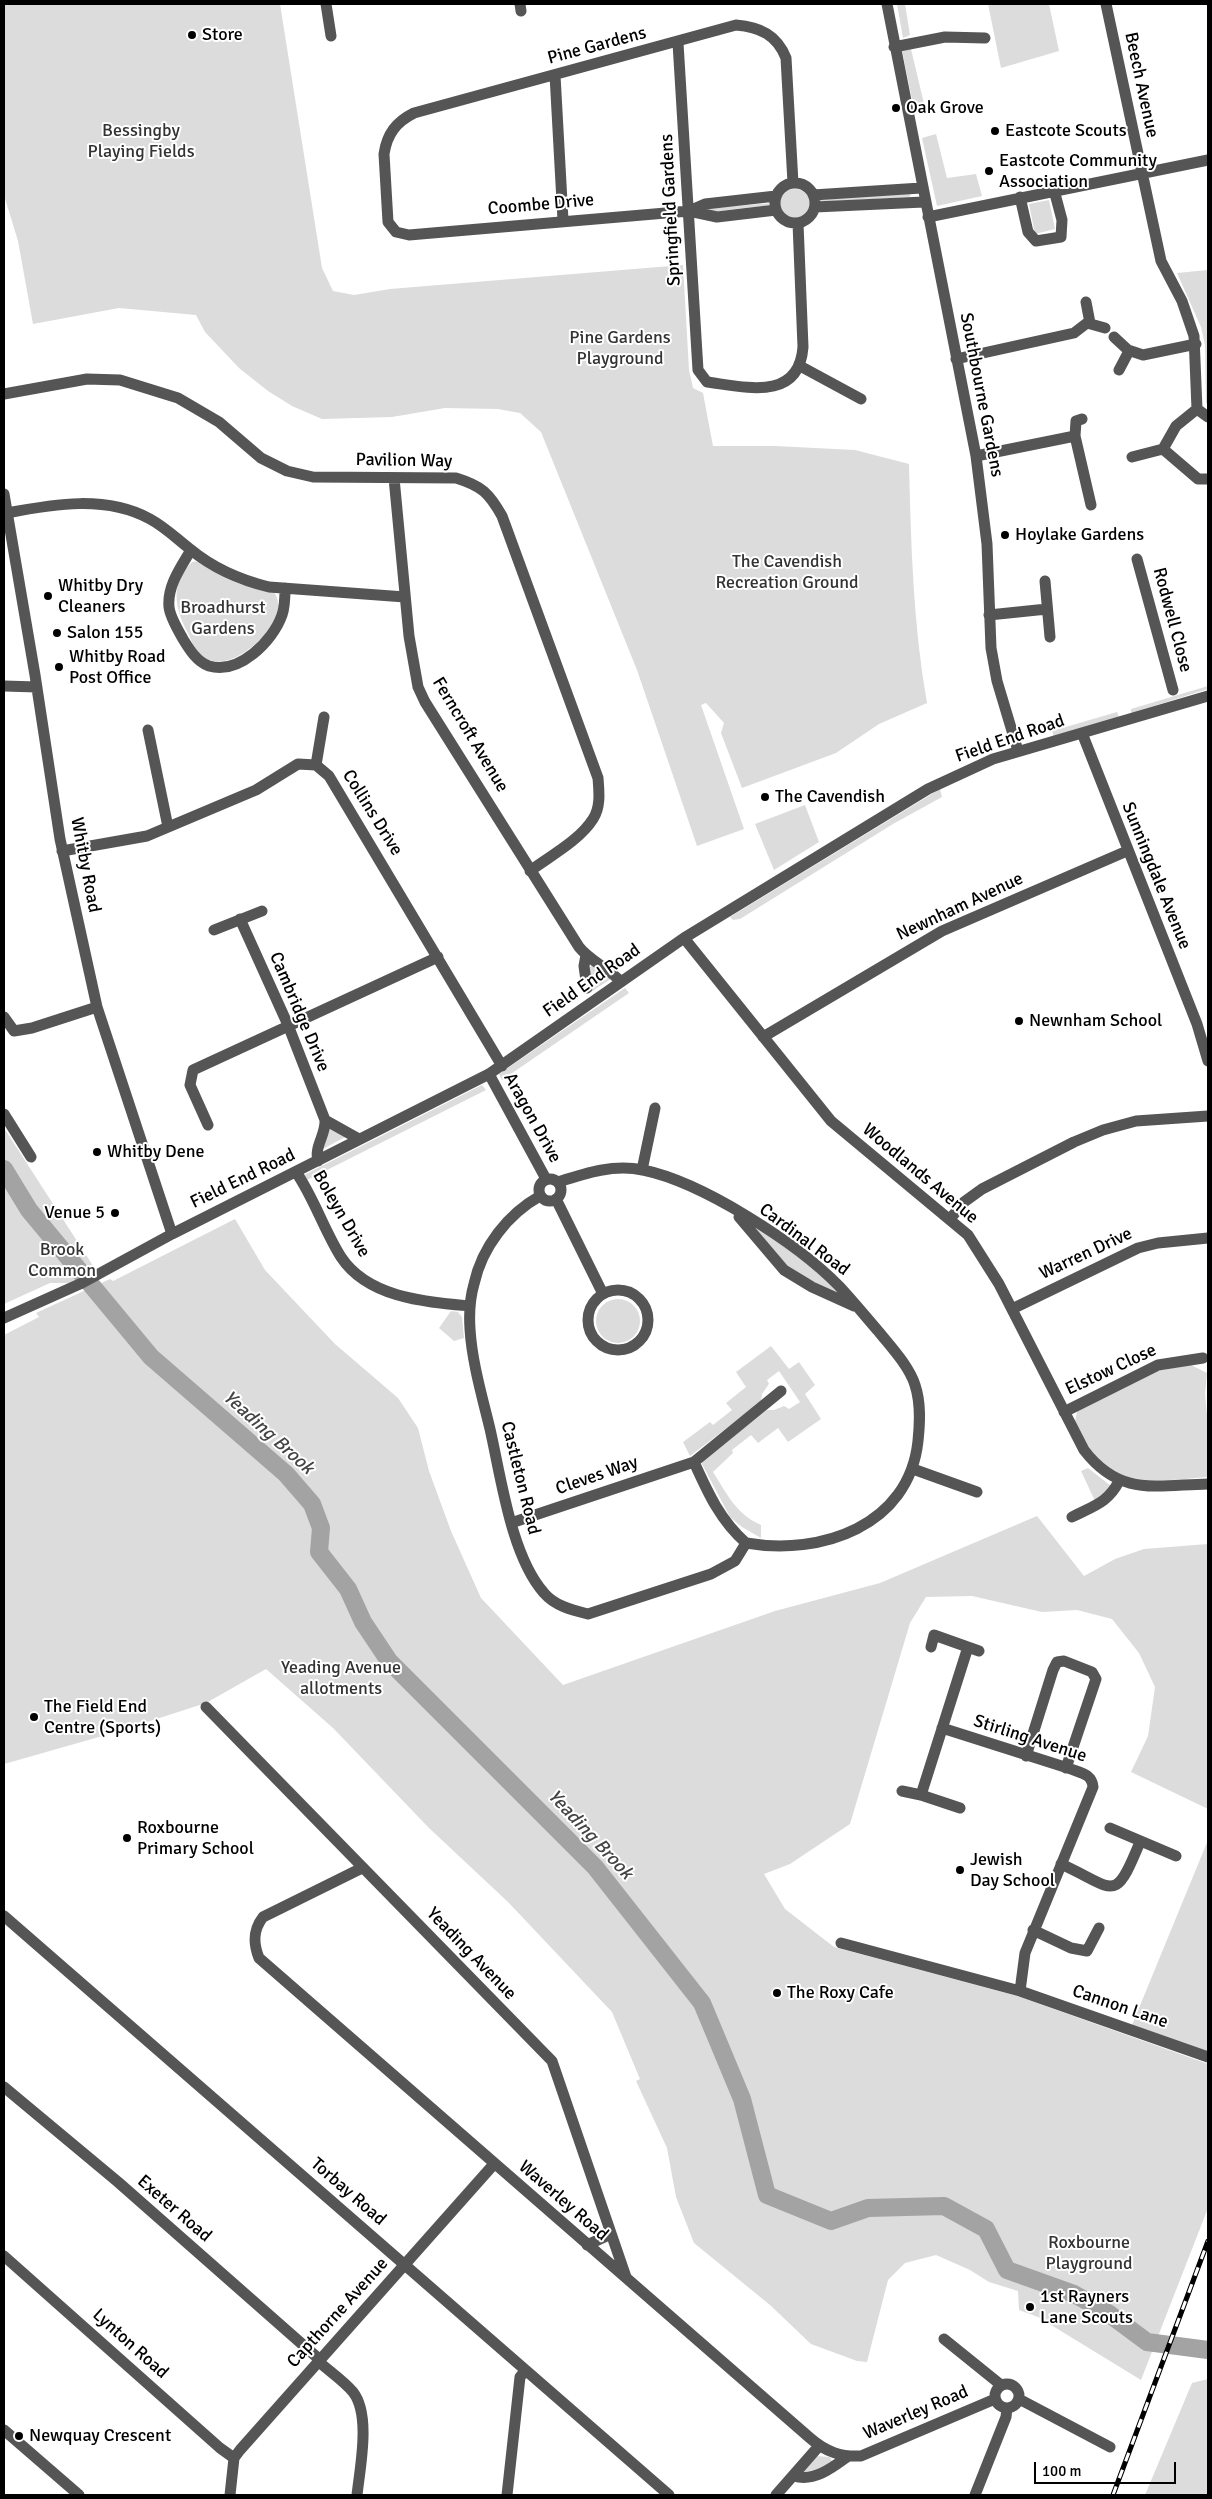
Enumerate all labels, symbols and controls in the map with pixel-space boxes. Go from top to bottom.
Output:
street label: Pine Gardens [545,22,649,70]
place label: Store [202,24,243,46]
marker: Store [186,29,198,41]
street label: Beech Avenue [1119,30,1163,140]
place label: Oak Grove [906,97,984,119]
marker: Oak Grove [890,102,902,114]
park label: Bessingby Playing Fields [87,120,195,162]
place label: Eastcote Scouts [1005,120,1127,142]
marker: Eastcote Scouts [989,125,1001,137]
street label: Springfield Gardens [656,133,686,287]
place label: Eastcote Community Association [999,150,1157,192]
marker: Eastcote Community Association [983,165,995,177]
street label: Coombe Drive [487,190,595,220]
street label: Southbourne Gardens [954,311,1008,479]
park label: Pine Gardens Playground [569,327,671,369]
street label: Pavilion Way [355,449,453,473]
place label: Hoylake Gardens [1015,524,1144,546]
marker: Hoylake Gardens [999,529,1011,541]
park label: The Cavendish Recreation Ground [715,551,859,594]
street label: Rodwell Close [1148,565,1196,675]
place label: Whitby Dry Cleaners [58,575,143,618]
marker: Whitby Dry Cleaners [42,590,54,602]
park label: Broadhurst Gardens [180,597,266,640]
place label: Salon 155 [67,622,144,644]
marker: Salon 155 [51,627,63,639]
place label: Whitby Road Post Office [69,646,166,689]
marker: Whitby Road Post Office [53,661,65,673]
street label: Ferncroft Avenue [427,674,513,796]
street label: Field End Road [953,710,1067,768]
street label: Collins Drive [337,766,407,860]
place label: The Cavendish [775,786,885,808]
marker: The Cavendish [759,791,771,803]
street label: Sunningdale Avenue [1117,799,1195,953]
street label: Whitby Road [65,816,105,914]
street label: Newnham Avenue [893,868,1027,946]
street label: Field End Road [539,939,645,1023]
street label: Cambridge Drive [264,949,334,1075]
place label: Newnham School [1029,1010,1162,1032]
marker: Newnham School [1013,1015,1025,1027]
street label: Aragon Drive [498,1069,566,1167]
street label: Woodlands Avenue [858,1119,982,1229]
place label: Whitby Dene [107,1141,205,1163]
street label: Field End Road [187,1144,299,1214]
marker: Whitby Dene [91,1146,103,1158]
street label: Boleyn Drive [308,1167,374,1261]
street label: Cardinal Road [755,1199,853,1281]
place label: Venue 5 [44,1202,105,1224]
marker: Venue 5 [109,1207,121,1219]
street label: Warren Drive [1036,1223,1136,1285]
park label: Brook Common [28,1239,96,1282]
street label: Elstow Close [1062,1340,1160,1400]
water label: Yeading Brook [218,1386,318,1480]
street label: Castleton Road [495,1419,545,1537]
street label: Cleves Way [553,1452,641,1500]
park label: Yeading Avenue allotments [281,1657,401,1700]
place label: The Field End Centre (Sports) [44,1696,161,1738]
marker: The Field End Centre (Sports) [28,1711,40,1723]
street label: Stirling Avenue [971,1711,1089,1767]
water label: Yeading Brook [543,1785,637,1885]
place label: Roxbourne Primary School [137,1817,254,1860]
marker: Roxbourne Primary School [121,1832,133,1844]
place label: Jewish Day School [970,1849,1055,1892]
marker: Jewish Day School [954,1864,966,1876]
street label: Yeading Avenue [422,1903,520,2005]
street label: Cannon Lane [1069,1981,1171,2033]
place label: The Roxy Cafe [787,1982,894,2004]
marker: The Roxy Cafe [771,1987,783,1999]
street label: Torbay Road [306,2153,390,2231]
street label: Waverley Road [514,2156,612,2246]
street label: Exeter Road [132,2171,216,2247]
park label: Roxbourne Playground [1045,2232,1133,2274]
street label: Capthorne Avenue [283,2254,393,2372]
place label: 1st Rayners Lane Scouts [1040,2286,1133,2328]
marker: 1st Rayners Lane Scouts [1024,2301,1036,2313]
street label: Lynton Road [88,2304,172,2384]
street label: Waverley Road [860,2381,972,2445]
place label: Newquay Crescent [29,2425,171,2447]
marker: Newquay Crescent [13,2430,25,2442]
scale bar [1037,2452,1180,2484]
text: 100 m [1042,2462,1082,2480]

